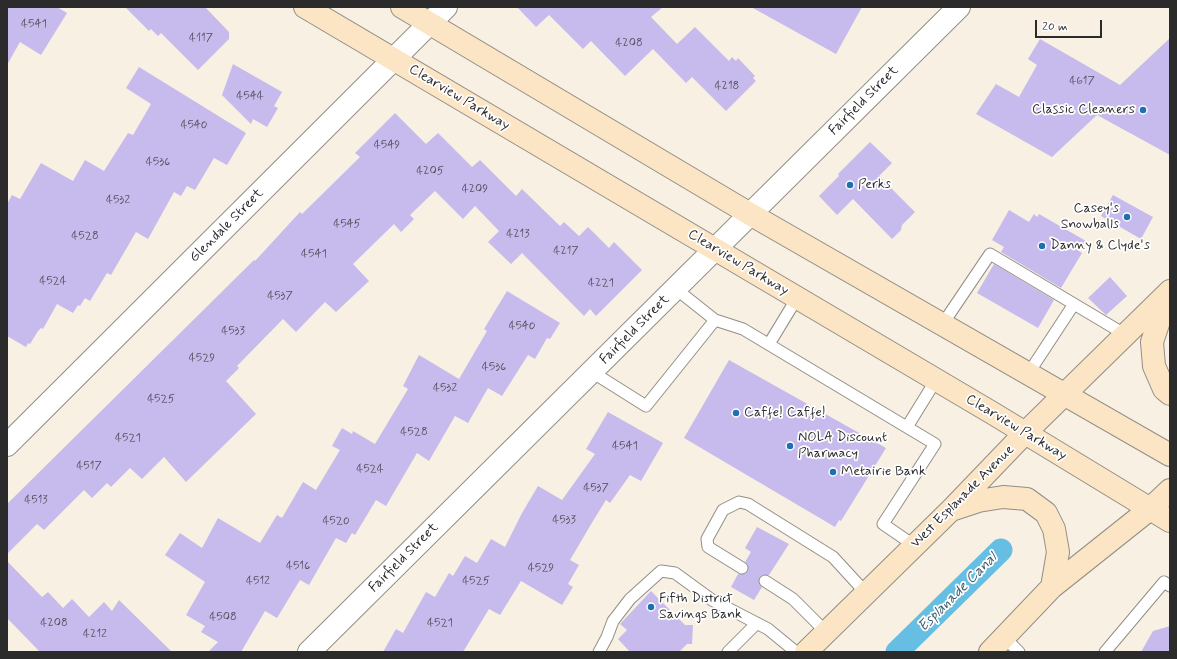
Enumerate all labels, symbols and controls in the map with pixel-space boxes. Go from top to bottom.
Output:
scale bar [1037,12,1104,38]
house number: 4541 [21,17,47,31]
text: 20 m [1042,19,1068,35]
house number: 4117 [189,31,213,45]
house number: 4208 [615,36,643,50]
street label: Clearview Parkway [406,61,512,135]
street label: Fairfield Street [826,63,902,139]
house number: 4617 [1069,74,1095,88]
house number: 4218 [715,79,739,93]
house number: 4544 [236,89,264,103]
place label: Classic Cleaners [1032,102,1135,118]
marker: Classic Cleaners [1138,105,1148,115]
house number: 4540 [180,118,208,132]
house number: 4549 [374,138,400,152]
house number: 4536 [146,155,170,169]
house number: 4205 [416,164,444,178]
place label: Perks [858,177,891,193]
marker: Perks [845,180,855,190]
house number: 4209 [462,182,488,196]
street label: Glendale Street [187,186,267,266]
house number: 4532 [106,193,130,207]
place label: Casey's Snowballs [1061,201,1119,234]
marker: Casey's Snowballs [1122,212,1132,222]
house number: 4545 [333,217,361,231]
street label: Clearview Parkway [685,226,791,300]
house number: 4213 [506,227,530,241]
house number: 4528 [71,229,99,243]
place label: Danny & Clyde's [1050,238,1150,254]
marker: Danny & Clyde's [1037,241,1047,251]
house number: 4217 [553,244,579,258]
house number: 4541 [301,247,327,261]
house number: 4524 [39,274,67,288]
house number: 4221 [588,276,614,290]
house number: 4537 [267,289,293,303]
street label: Fairfield Street [597,292,673,368]
house number: 4540 [508,319,536,333]
house number: 4533 [221,324,245,338]
house number: 4529 [189,351,215,365]
house number: 4536 [482,360,506,374]
house number: 4532 [433,381,457,395]
street label: Clearview Parkway [963,391,1069,465]
house number: 4525 [147,392,175,406]
place label: Caffe! Caffe! [744,405,826,421]
marker: Caffe! Caffe! [731,408,741,418]
house number: 4528 [400,425,428,439]
place label: NOLA Discount Pharmacy [798,430,887,462]
house number: 4521 [115,431,141,445]
house number: 4541 [612,439,638,453]
marker: NOLA Discount Pharmacy [785,441,795,451]
street label: West Esplanade Avenue [908,442,1018,552]
house number: 4517 [76,459,102,473]
house number: 4524 [356,462,384,476]
place label: Metairie Bank [841,464,926,480]
marker: Metairie Bank [828,467,838,477]
house number: 4537 [583,481,609,495]
house number: 4513 [24,493,48,507]
house number: 4533 [552,513,576,527]
house number: 4520 [322,514,350,528]
street label: Fairfield Street [366,520,442,596]
water label: Esplanade Canal [915,550,1001,636]
house number: 4516 [286,559,310,573]
house number: 4529 [528,561,554,575]
house number: 4512 [246,574,270,588]
house number: 4525 [462,574,490,588]
place label: Fifth District Savings Bank [659,591,742,624]
marker: Fifth District Savings Bank [646,602,656,612]
house number: 4508 [209,610,237,624]
house number: 4208 [40,616,68,630]
house number: 4521 [427,616,453,630]
house number: 4212 [83,627,107,641]

